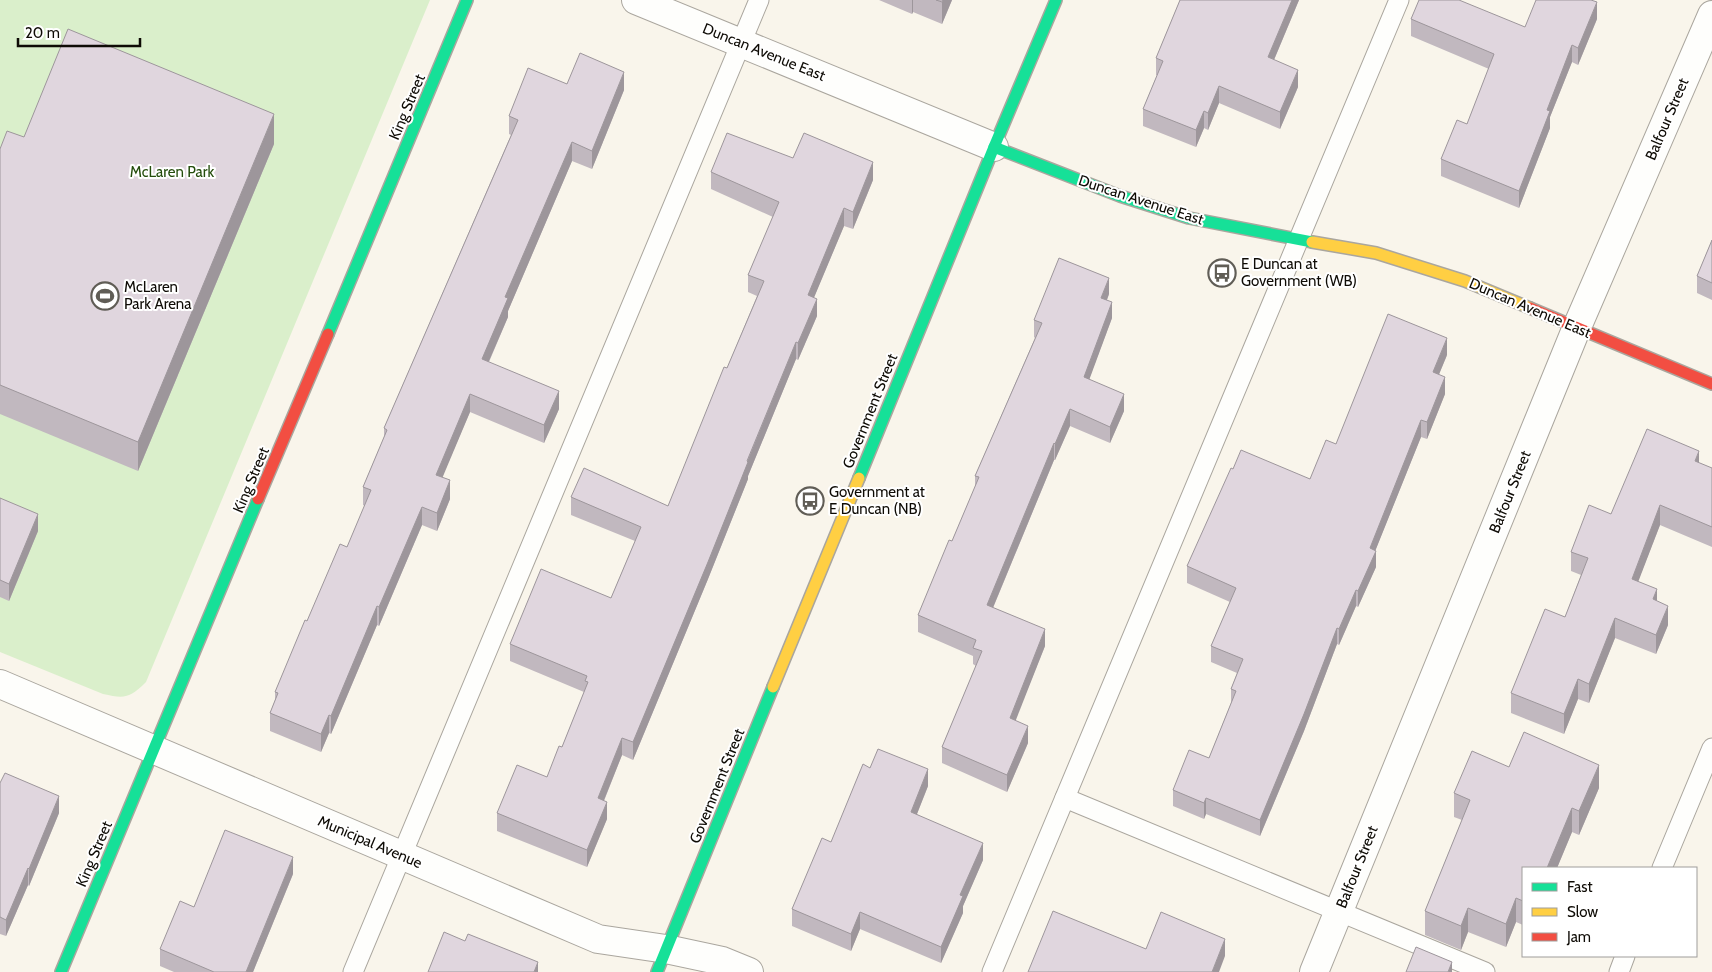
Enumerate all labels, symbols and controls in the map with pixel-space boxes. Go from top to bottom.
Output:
scale bar [18,15,140,47]
street label: Duncan Avenue East [700,19,828,85]
text: 20 m [25,24,60,42]
street label: King Street [385,71,429,143]
street label: Balfour Street [1642,75,1692,163]
park label: McLaren Park [130,163,214,181]
street label: Duncan Avenue East [1076,171,1206,229]
place label: E Duncan at Government (WB) [1241,255,1357,290]
bus stop icon: E Duncan at Government (WB) [1207,258,1237,288]
street label: Duncan Avenue East [1466,274,1594,342]
place label: McLaren Park Arena [124,278,192,313]
sports icon: McLaren Park Arena [90,281,120,311]
street label: Government Street [839,351,901,471]
street label: King Street [229,444,273,516]
street label: Balfour Street [1485,448,1535,536]
place label: Government at E Duncan (NB) [829,483,925,518]
bus stop icon: Government at E Duncan (NB) [795,486,825,516]
street label: Government Street [686,726,748,846]
street label: Municipal Avenue [315,812,425,872]
street label: King Street [72,818,116,890]
street label: Balfour Street [1332,823,1382,911]
legend [1522,867,1697,957]
text: Fast [1567,878,1592,896]
text: Slow [1567,903,1598,921]
text: Jam [1566,928,1591,946]

